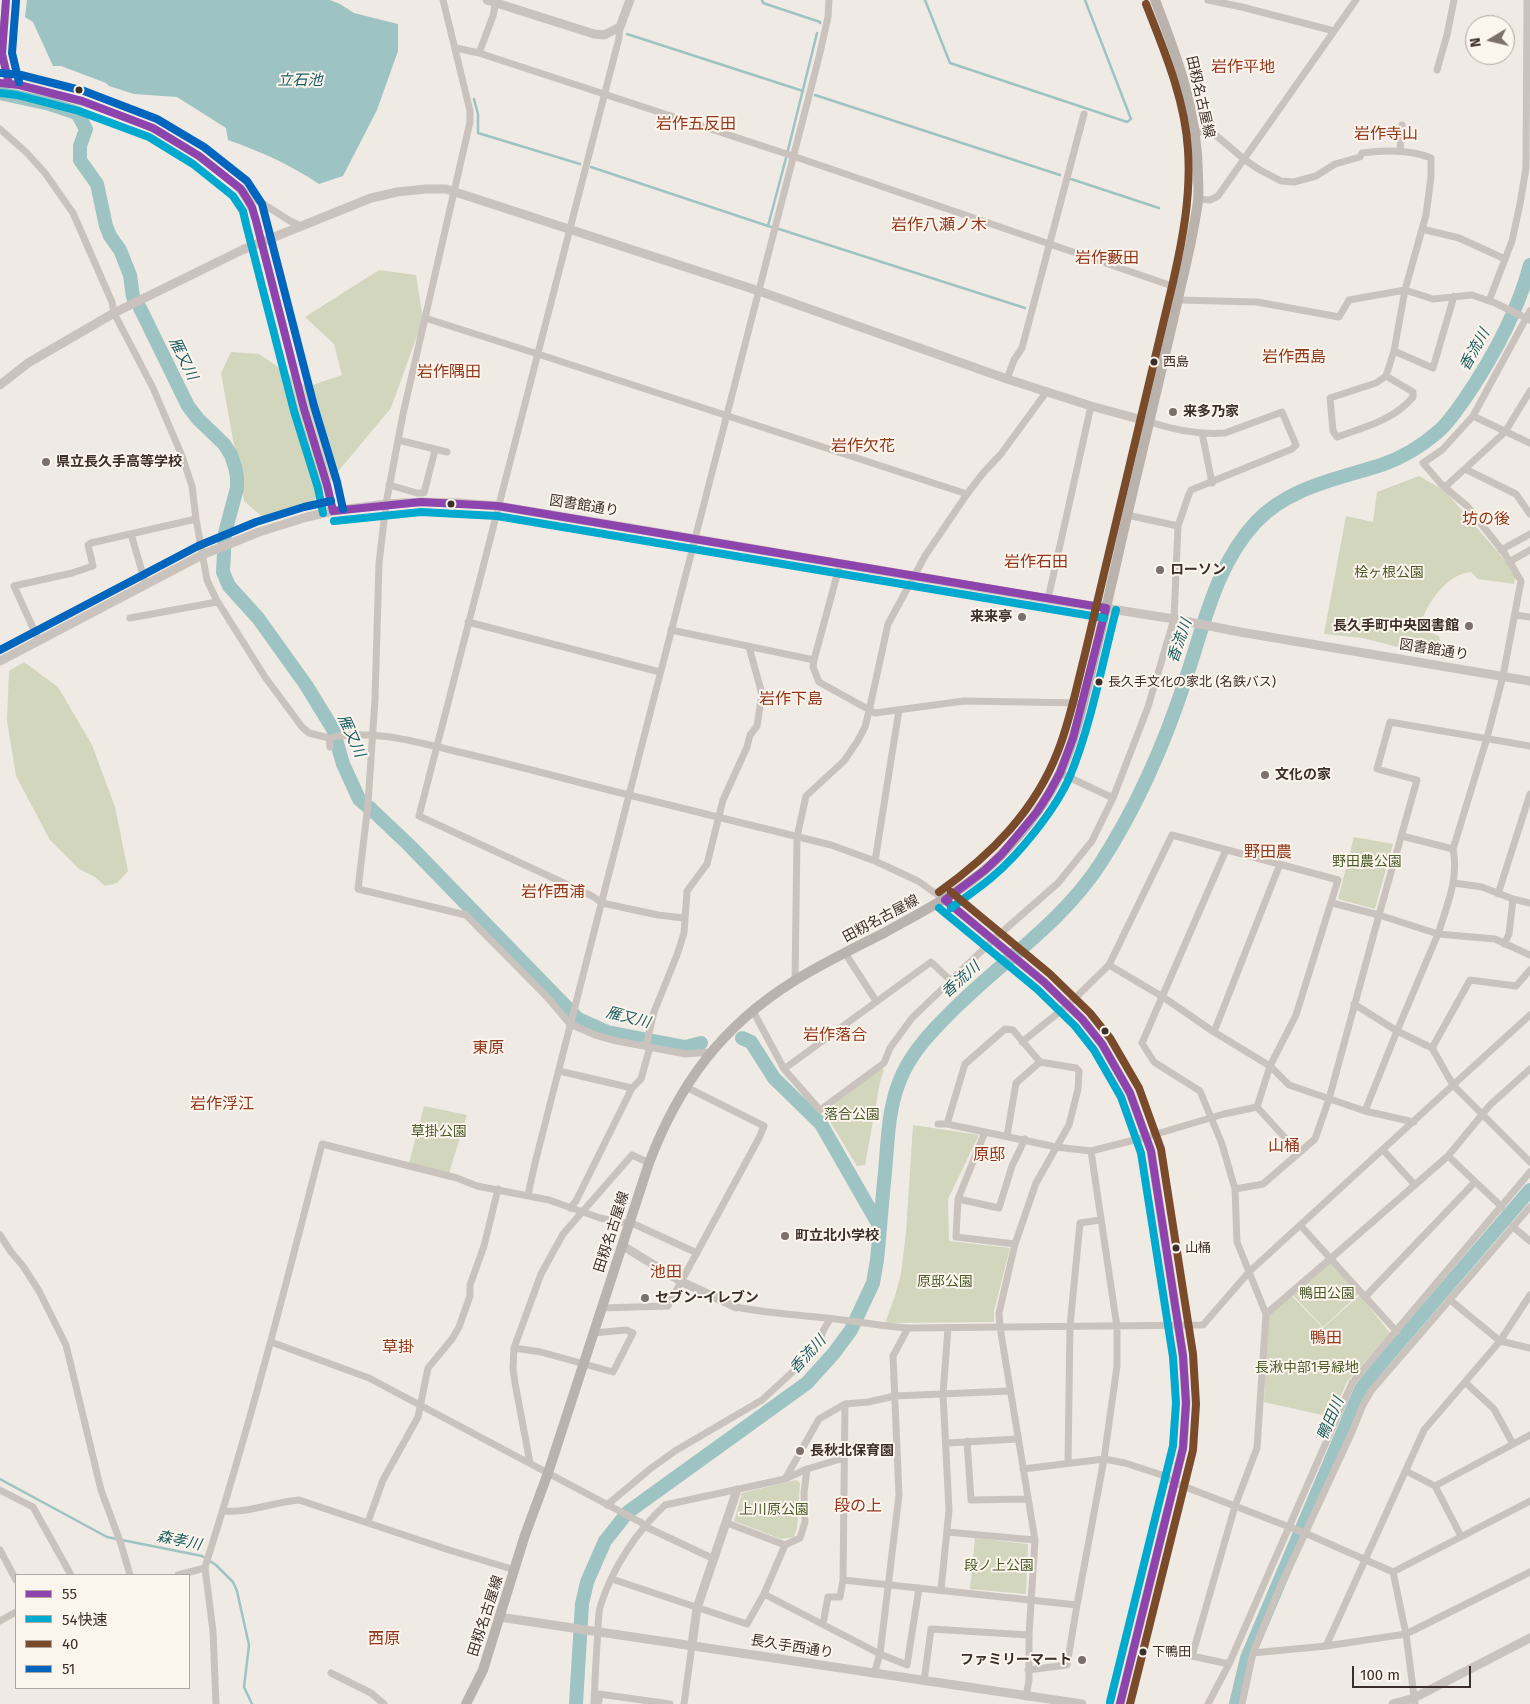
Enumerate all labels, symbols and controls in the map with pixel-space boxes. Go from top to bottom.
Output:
north arrow [1465,15,1515,65]
text: N [1467,36,1485,48]
street label: 田籾名古屋線 [1182,54,1218,140]
district label: 岩作平地 [1211,58,1275,78]
water label: 立石池 [278,72,322,90]
unlabelled marker [74,85,84,95]
district label: 岩作五反田 [656,115,736,135]
district label: 岩作寺山 [1354,125,1418,145]
district label: 岩作八瀬ノ木 [891,216,987,236]
district label: 岩作藪田 [1075,249,1139,269]
water label: 香流川 [1456,326,1494,374]
water label: 雁又川 [165,335,201,383]
district label: 岩作西島 [1262,348,1326,368]
place label: 西島 [1163,354,1189,370]
marker: 西島 [1149,357,1159,367]
district label: 岩作隅田 [417,363,481,383]
place label: 来多乃家 [1183,404,1239,420]
marker: 来多乃家 [1167,406,1179,418]
district label: 岩作欠花 [831,437,895,457]
place label: 県立長久手高等学校 [56,454,182,470]
marker: 県立長久手高等学校 [40,456,52,468]
street label: 図書館通り [548,492,620,520]
unlabelled marker [446,499,456,509]
district label: 坊の後 [1462,510,1510,530]
district label: 岩作石田 [1004,553,1068,573]
place label: ローソン [1170,562,1226,578]
marker: ローソン [1154,564,1166,576]
park label: 桧ヶ根公園 [1354,565,1424,581]
place label: 来来亭 [970,609,1012,625]
marker: 来来亭 [1016,611,1028,623]
water label: 香流川 [1164,617,1196,665]
place label: 長久手町中央図書館 [1333,618,1459,634]
marker: 長久手町中央図書館 [1463,620,1475,632]
street label: 図書館通り [1398,636,1470,664]
place label: 長久手文化の家北 (名鉄バス) [1108,674,1276,690]
marker: 長久手文化の家北 (名鉄バス) [1094,677,1104,687]
district label: 岩作下島 [759,690,823,710]
water label: 雁又川 [334,712,368,760]
place label: 文化の家 [1275,767,1331,783]
marker: 文化の家 [1259,769,1271,781]
district label: 野田農 [1244,843,1292,863]
park label: 野田農公園 [1332,854,1402,870]
district label: 岩作西浦 [521,883,585,903]
street label: 田籾名古屋線 [840,892,922,946]
water label: 香流川 [938,958,984,1002]
water label: 雁又川 [604,1004,652,1032]
district label: 岩作落合 [803,1026,867,1046]
unlabelled marker [1100,1026,1110,1036]
district label: 東原 [472,1039,504,1059]
district label: 岩作浮江 [190,1095,254,1115]
park label: 落合公園 [824,1107,880,1123]
park label: 草掛公園 [411,1124,467,1140]
district label: 山桶 [1268,1137,1300,1157]
district label: 原邸 [973,1146,1005,1166]
street label: 田籾名古屋線 [591,1189,633,1275]
place label: 町立北小学校 [795,1228,879,1244]
marker: 町立北小学校 [779,1230,791,1242]
place label: 山桶 [1185,1240,1211,1256]
marker: 山桶 [1171,1243,1181,1253]
district label: 池田 [650,1263,682,1283]
park label: 原邸公園 [917,1274,973,1290]
park label: 鴨田公園 [1299,1286,1355,1302]
place label: セブン-イレブン [655,1290,759,1306]
marker: セブン-イレブン [639,1292,651,1304]
district label: 鴨田 [1310,1329,1342,1349]
water label: 香流川 [786,1332,830,1378]
district label: 草掛 [382,1338,414,1358]
park label: 長湫中部1号緑地 [1255,1360,1359,1376]
water label: 鴨田川 [1314,1395,1348,1443]
place label: 長秋北保育園 [810,1443,894,1459]
marker: 長秋北保育園 [794,1445,806,1457]
district label: 段の上 [834,1497,882,1517]
park label: 上川原公園 [739,1502,809,1518]
water label: 森孝川 [155,1528,203,1554]
park label: 段ノ上公園 [964,1558,1034,1574]
street label: 田籾名古屋線 [465,1573,507,1659]
legend [15,1574,190,1689]
text: 55 [62,1585,77,1603]
text: 54快速 [62,1611,108,1629]
district label: 西原 [368,1630,400,1650]
street label: 長久手西通り [749,1632,835,1662]
text: 40 [62,1635,78,1653]
place label: 下鴨田 [1152,1644,1191,1660]
marker: 下鴨田 [1138,1647,1148,1657]
place label: ファミリーマート [960,1652,1072,1668]
marker: ファミリーマート [1076,1654,1088,1666]
scale bar [1355,1656,1474,1688]
text: 51 [62,1660,75,1678]
text: 100 m [1360,1666,1400,1684]

